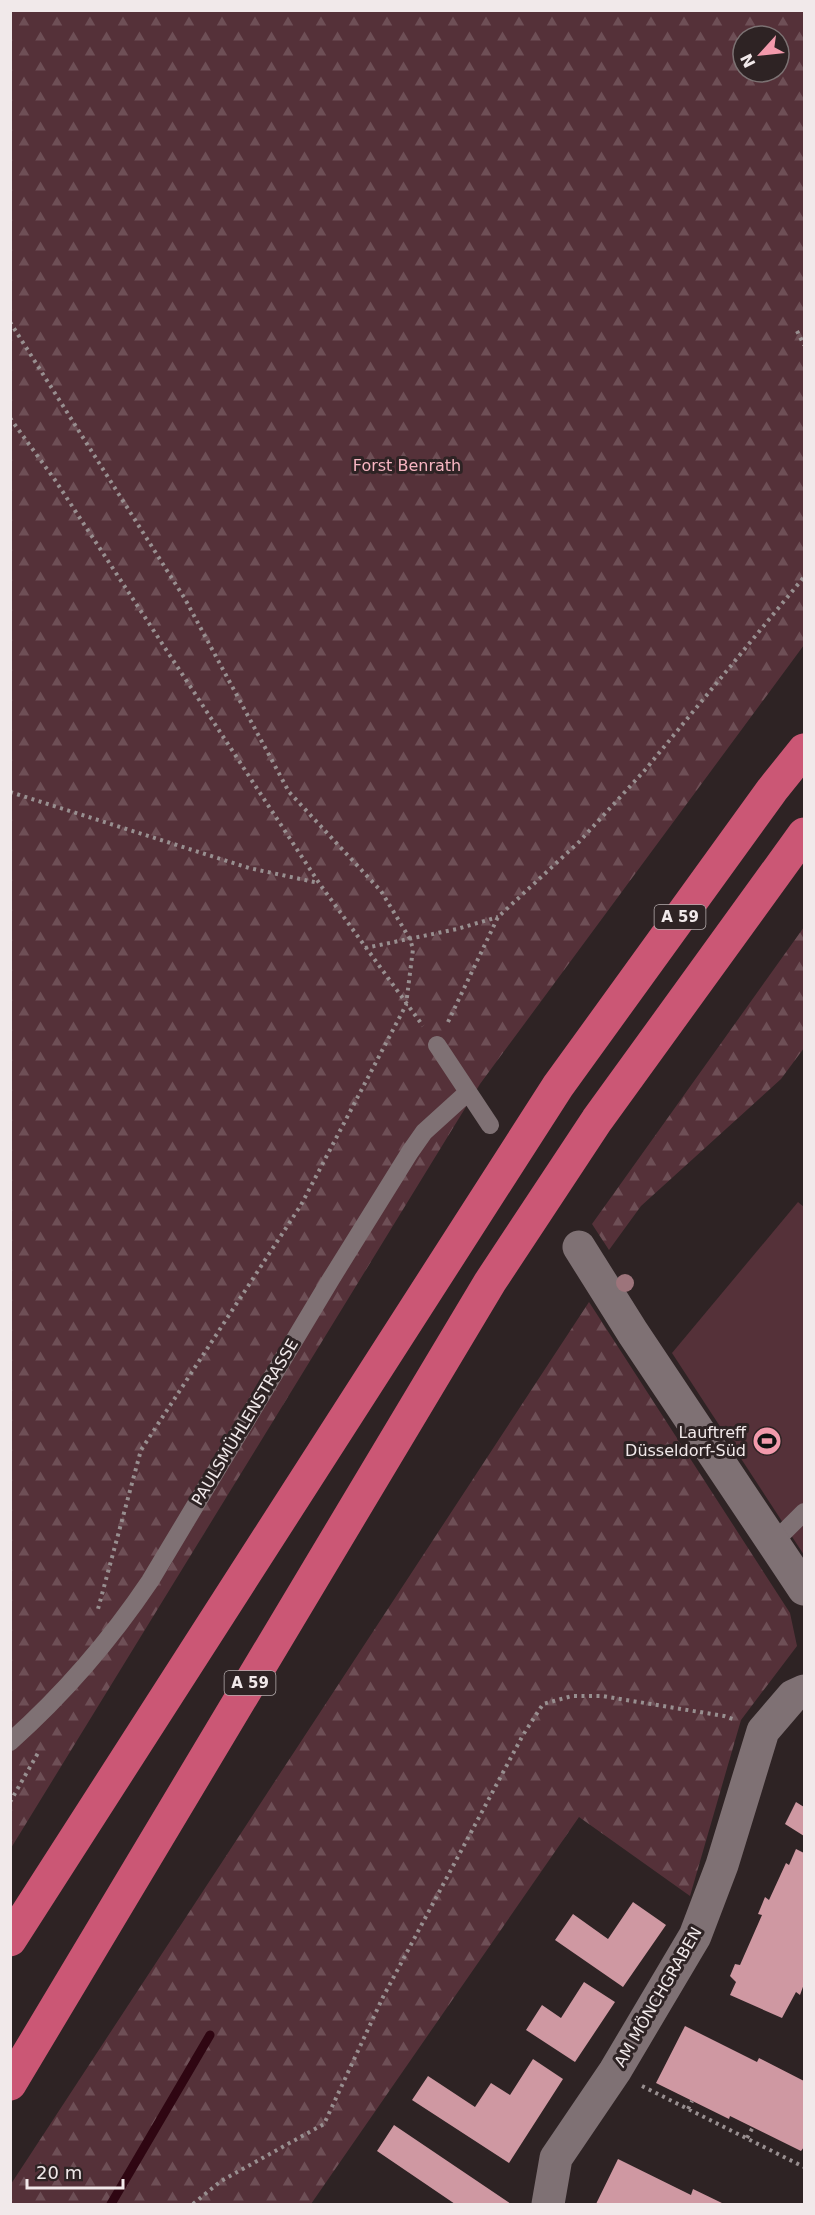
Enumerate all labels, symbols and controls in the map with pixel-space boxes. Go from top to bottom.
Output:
north arrow [731,24,791,84]
text: N [737,50,760,71]
park label: Forst Benrath [353,456,461,475]
road number: A 59 [654,905,706,929]
street label: PAULSMÜHLENSTRASSE [188,1335,302,1509]
place label: Lauftreff Düsseldorf-Süd [625,1423,747,1460]
sports icon: Lauftreff Düsseldorf-Süd [751,1425,783,1457]
road number: A 59 [224,1671,276,1695]
street label: AM MÖNCHGRABEN [610,1924,706,2070]
scale bar [27,2152,123,2190]
text: 20 m [36,2162,82,2183]

